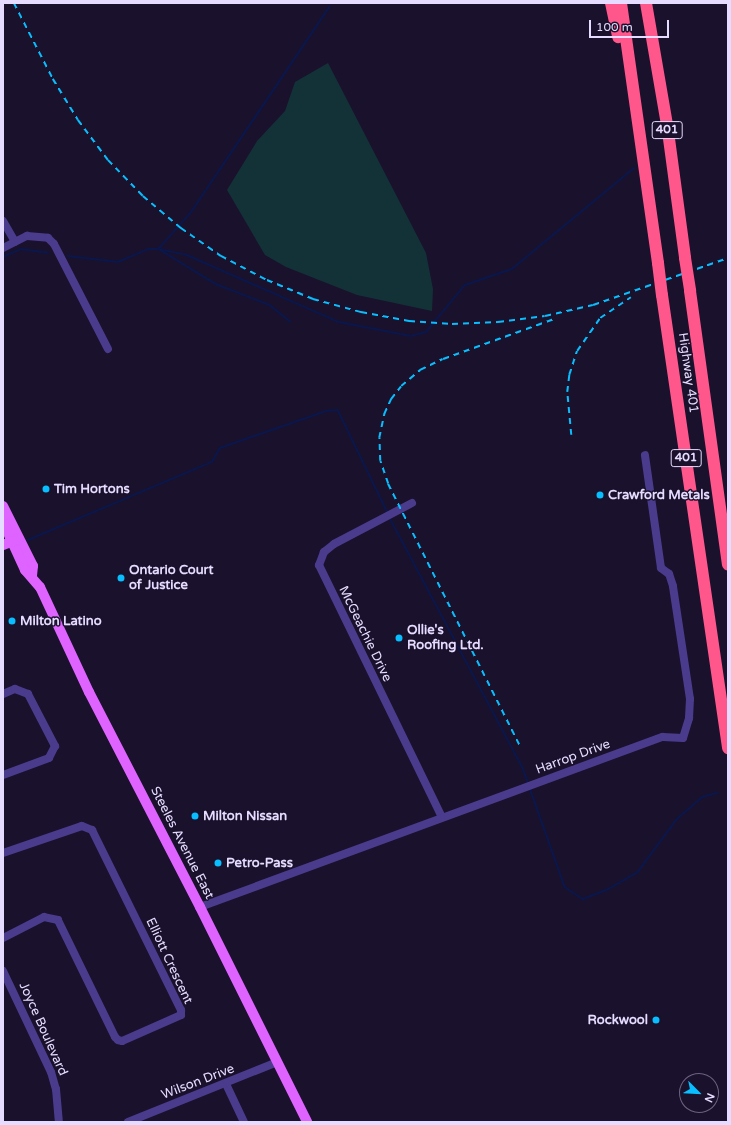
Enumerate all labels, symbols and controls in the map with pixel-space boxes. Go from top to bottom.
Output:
scale bar [591,12,671,38]
text: 100 m [596,20,633,34]
road number: 401 [651,120,683,140]
street label: Highway 401 [675,332,701,414]
road number: 401 [670,448,702,468]
place label: Tim Hortons [54,481,130,497]
marker: Tim Hortons [41,484,51,494]
place label: Crawford Metals [608,487,710,503]
marker: Crawford Metals [595,490,605,500]
place label: Ontario Court of Justice [129,563,214,594]
marker: Ontario Court of Justice [116,573,126,583]
street label: McGeachie Drive [335,584,395,684]
place label: Milton Latino [20,613,102,629]
marker: Milton Latino [7,616,17,626]
place label: Ollie's Roofing Ltd. [407,623,484,654]
marker: Ollie's Roofing Ltd. [394,633,404,643]
street label: Harrop Drive [534,736,612,778]
street label: Steeles Avenue East [147,784,217,902]
place label: Milton Nissan [203,808,287,824]
marker: Milton Nissan [190,811,200,821]
place label: Petro-Pass [226,855,293,871]
marker: Petro-Pass [213,858,223,868]
street label: Elliott Crescent [142,915,196,1007]
street label: Joyce Boulevard [15,980,71,1078]
place label: Rockwool [588,1012,648,1028]
marker: Rockwool [651,1015,661,1025]
street label: Wilson Drive [159,1061,237,1103]
north arrow [679,1073,719,1113]
text: N [702,1091,717,1104]

